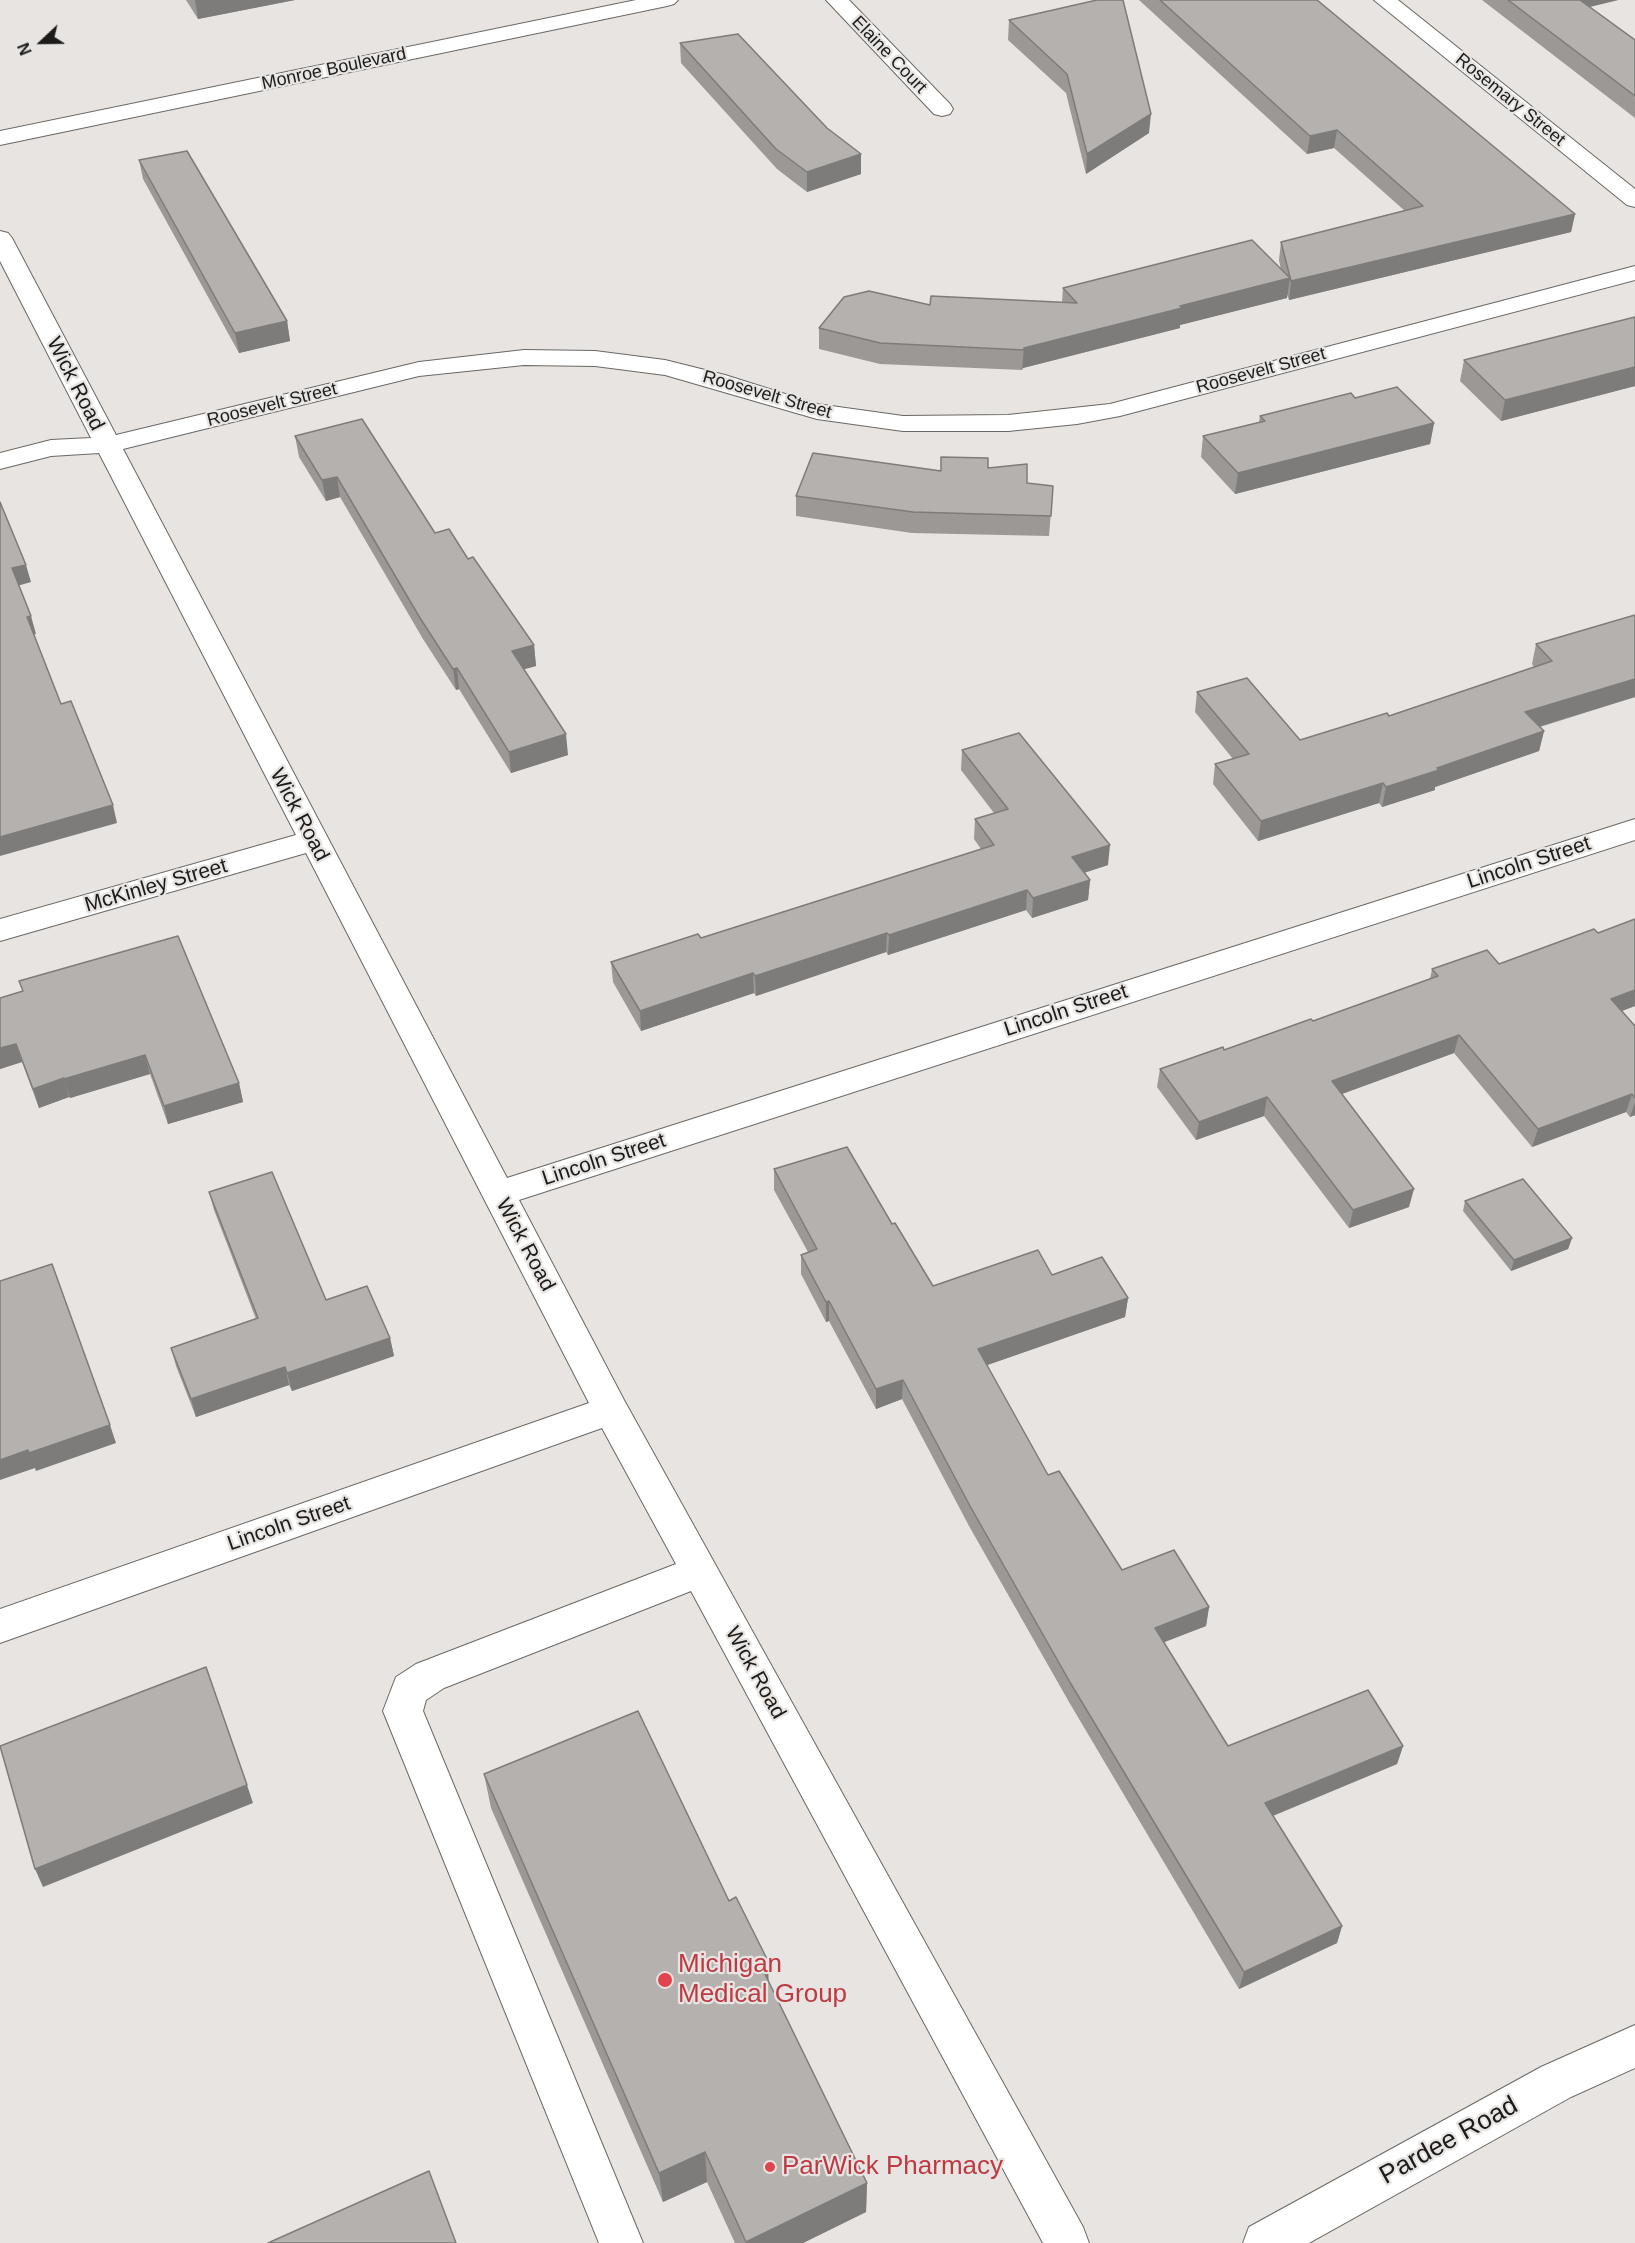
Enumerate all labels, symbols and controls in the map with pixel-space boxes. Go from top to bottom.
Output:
north arrow [12,12,72,72]
street label: Elaine Court [847,12,931,98]
text: N [15,40,35,57]
street label: Monroe Boulevard [260,43,408,95]
street label: Rosemary Street [1451,49,1569,151]
street label: Wick Road [41,333,109,435]
street label: Roosevelt Street [1194,343,1328,399]
street label: Roosevelt Street [700,366,834,424]
street label: Roosevelt Street [205,378,339,432]
street label: Wick Road [264,764,334,866]
street label: Lincoln Street [1464,831,1594,895]
street label: McKinley Street [82,854,230,918]
street label: Lincoln Street [1001,979,1131,1043]
street label: Lincoln Street [539,1128,669,1192]
street label: Wick Road [490,1194,560,1296]
street label: Lincoln Street [224,1491,354,1557]
street label: Wick Road [719,1622,791,1724]
place label: Michigan Medical Group [678,1949,847,2010]
marker: Michigan Medical Group [656,1971,674,1989]
street label: Pardee Road [1374,2090,1524,2192]
place label: ParWick Pharmacy [782,2151,1003,2183]
marker: ParWick Pharmacy [763,2160,777,2174]

